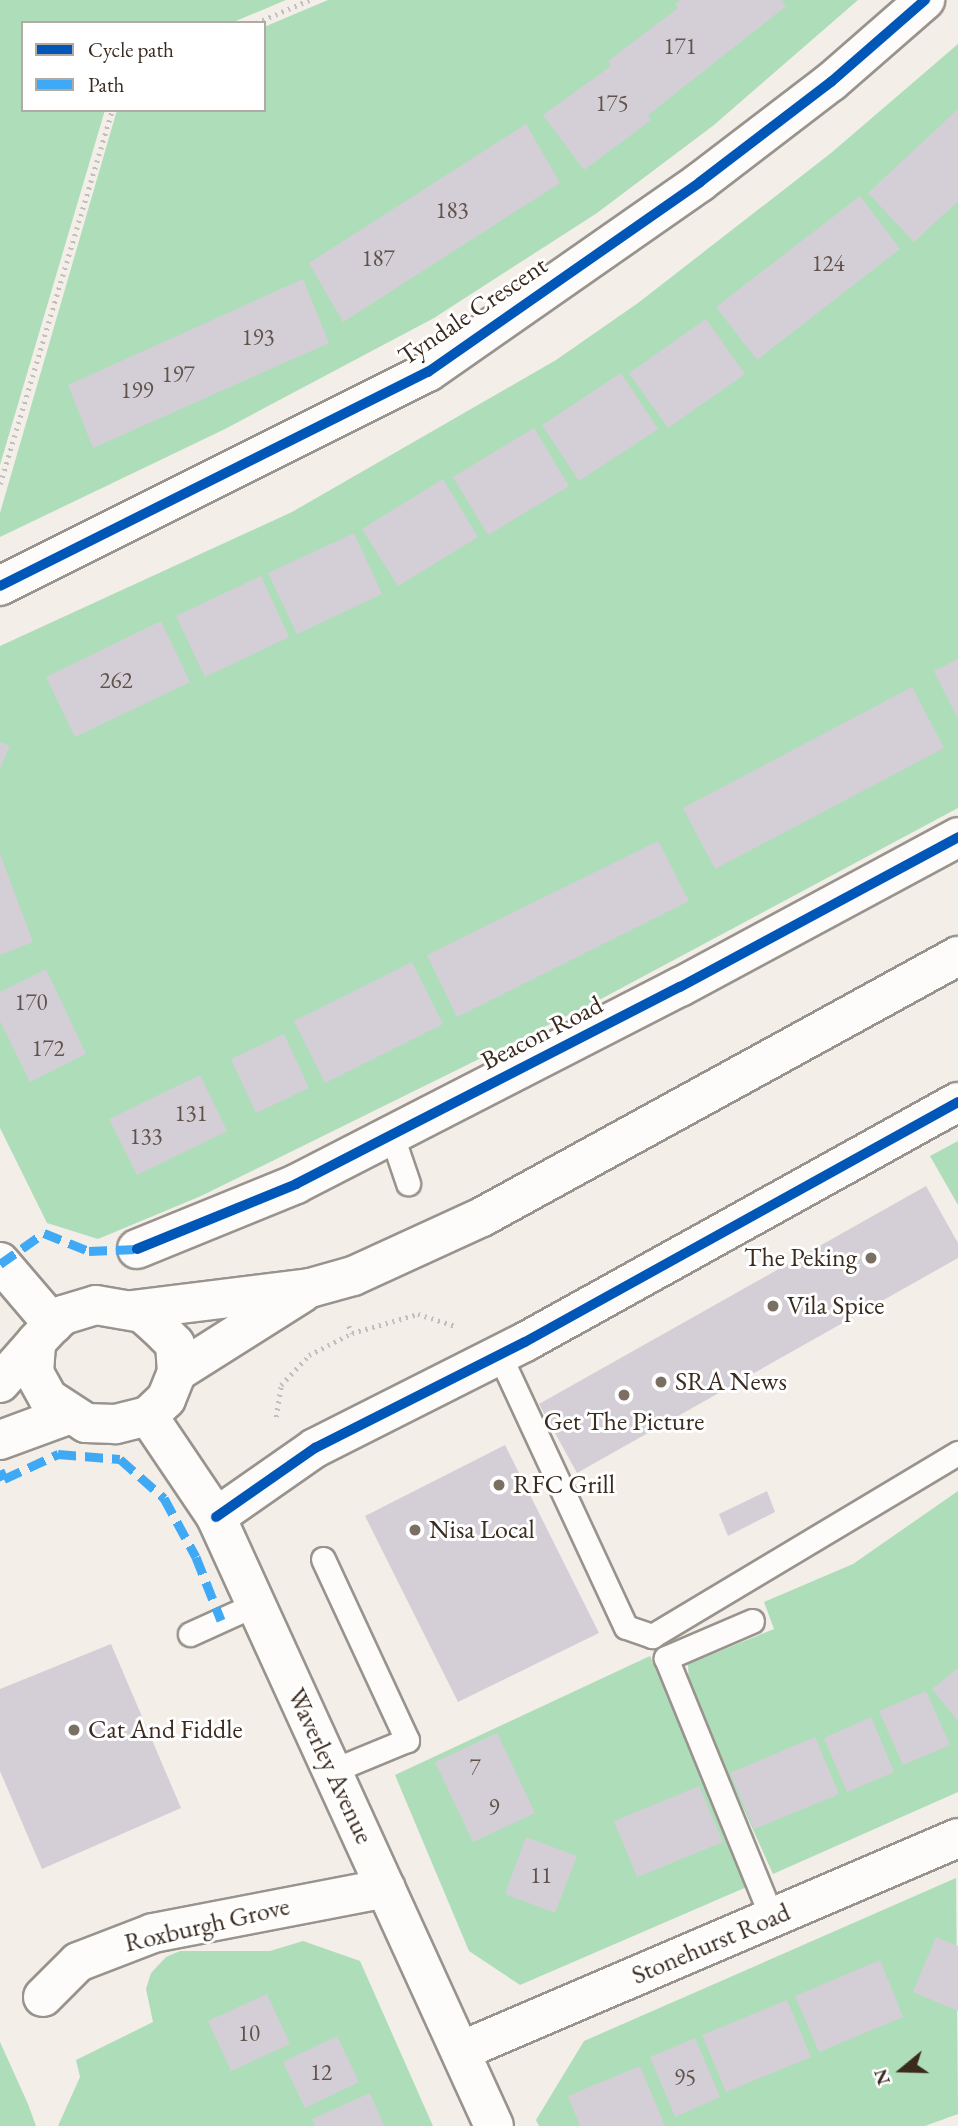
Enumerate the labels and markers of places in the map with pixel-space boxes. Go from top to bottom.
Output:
place label: The Peking [744,1242,857,1274]
marker: The Peking [863,1250,879,1266]
place label: Vila Spice [787,1290,884,1322]
marker: Vila Spice [765,1298,781,1314]
place label: SRA News [675,1366,787,1398]
marker: SRA News [653,1374,669,1390]
marker: Get The Picture [616,1387,632,1403]
place label: Get The Picture [544,1406,704,1438]
place label: RFC Grill [513,1469,615,1501]
marker: RFC Grill [491,1477,507,1493]
place label: Nisa Local [429,1514,535,1546]
marker: Nisa Local [407,1522,423,1538]
place label: Cat And Fiddle [88,1714,243,1746]
marker: Cat And Fiddle [66,1722,82,1738]

